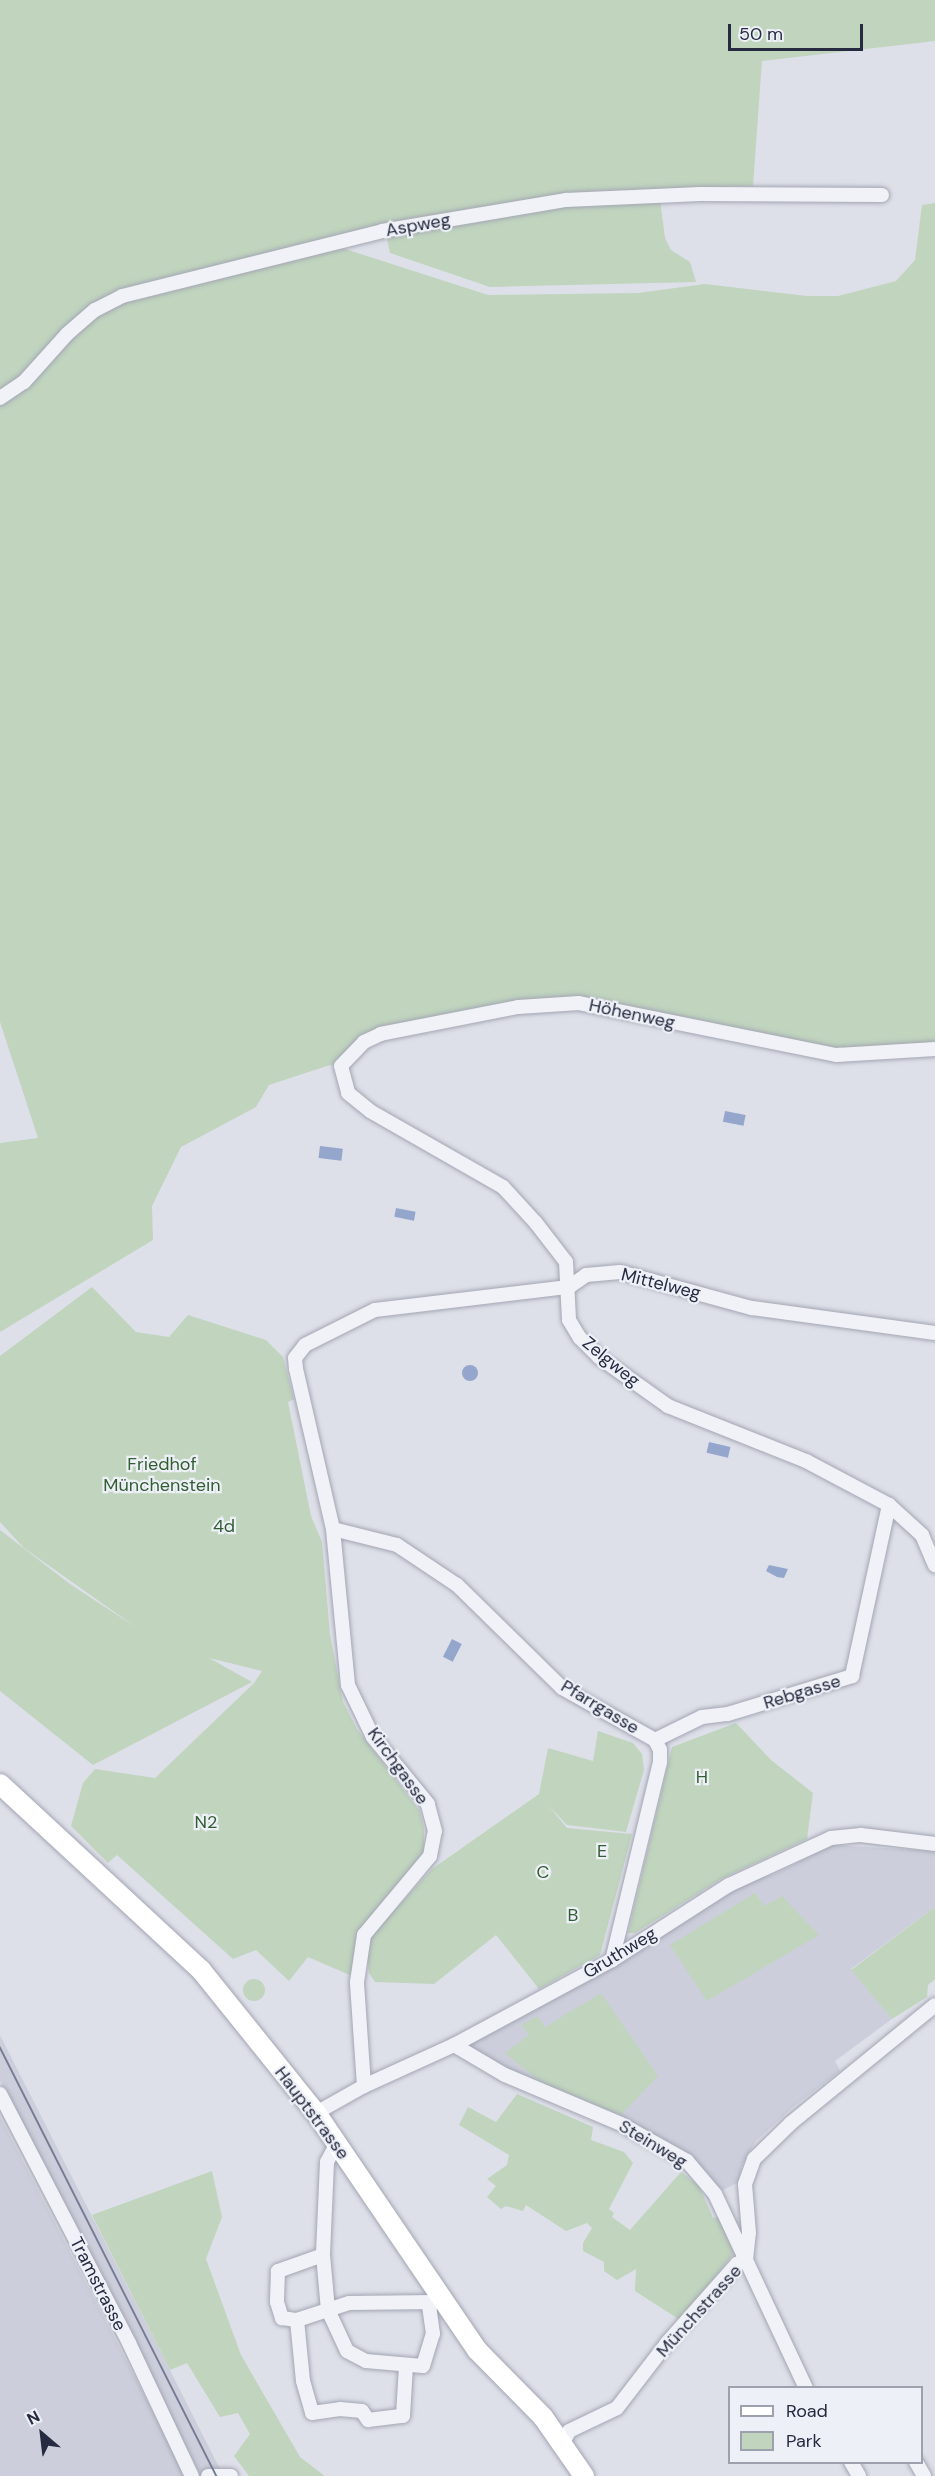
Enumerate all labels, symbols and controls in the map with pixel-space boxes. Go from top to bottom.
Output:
scale bar [731,12,866,50]
text: 50 m [739,22,783,46]
street label: Aspweg [384,209,452,241]
street label: Höhenweg [587,994,677,1034]
street label: Mittelweg [619,1264,703,1304]
street label: Zelgweg [578,1332,644,1392]
park label: Friedhof Münchenstein [103,1454,221,1496]
park label: 4d [213,1515,235,1537]
street label: Rebgasse [761,1670,843,1714]
street label: Pfarrgasse [557,1675,643,1739]
street label: Kirchgasse [363,1723,433,1809]
park label: H [696,1766,708,1788]
park label: N2 [195,1811,217,1833]
park label: E [597,1840,607,1862]
park label: C [537,1861,549,1883]
park label: B [568,1904,578,1926]
street label: Gruthweg [579,1923,661,1983]
street label: Hauptstrasse [270,2062,354,2164]
street label: Steinweg [615,2115,691,2173]
street label: Tramstrasse [65,2234,131,2334]
street label: Münchstrasse [652,2260,746,2362]
legend [728,2386,923,2464]
text: Road [786,2399,828,2423]
north arrow [12,2404,72,2464]
text: N [23,2406,43,2430]
text: Park [786,2429,822,2453]

